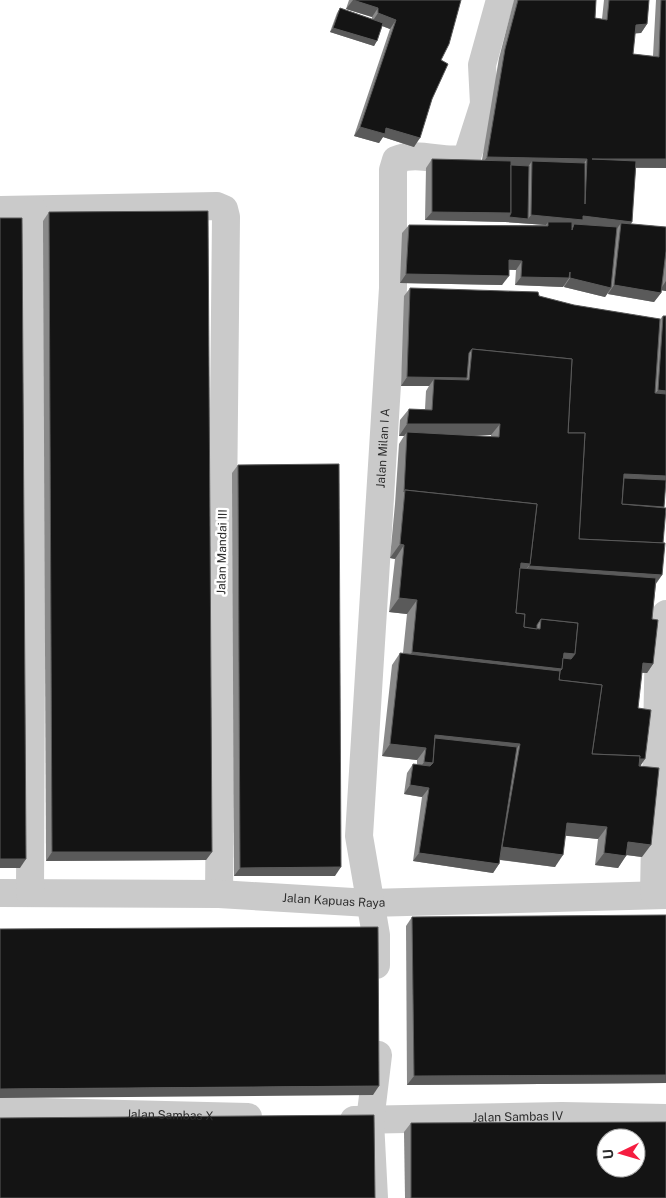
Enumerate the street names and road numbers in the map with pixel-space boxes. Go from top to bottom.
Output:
street label: Jalan Milan I A [374,407,393,489]
street label: Jalan Mandai III [214,509,230,595]
street label: Jalan Kapuas Raya [282,891,385,910]
street label: Jalan Sambas X [126,1107,214,1123]
street label: Jalan Sambas IV [473,1109,563,1125]

